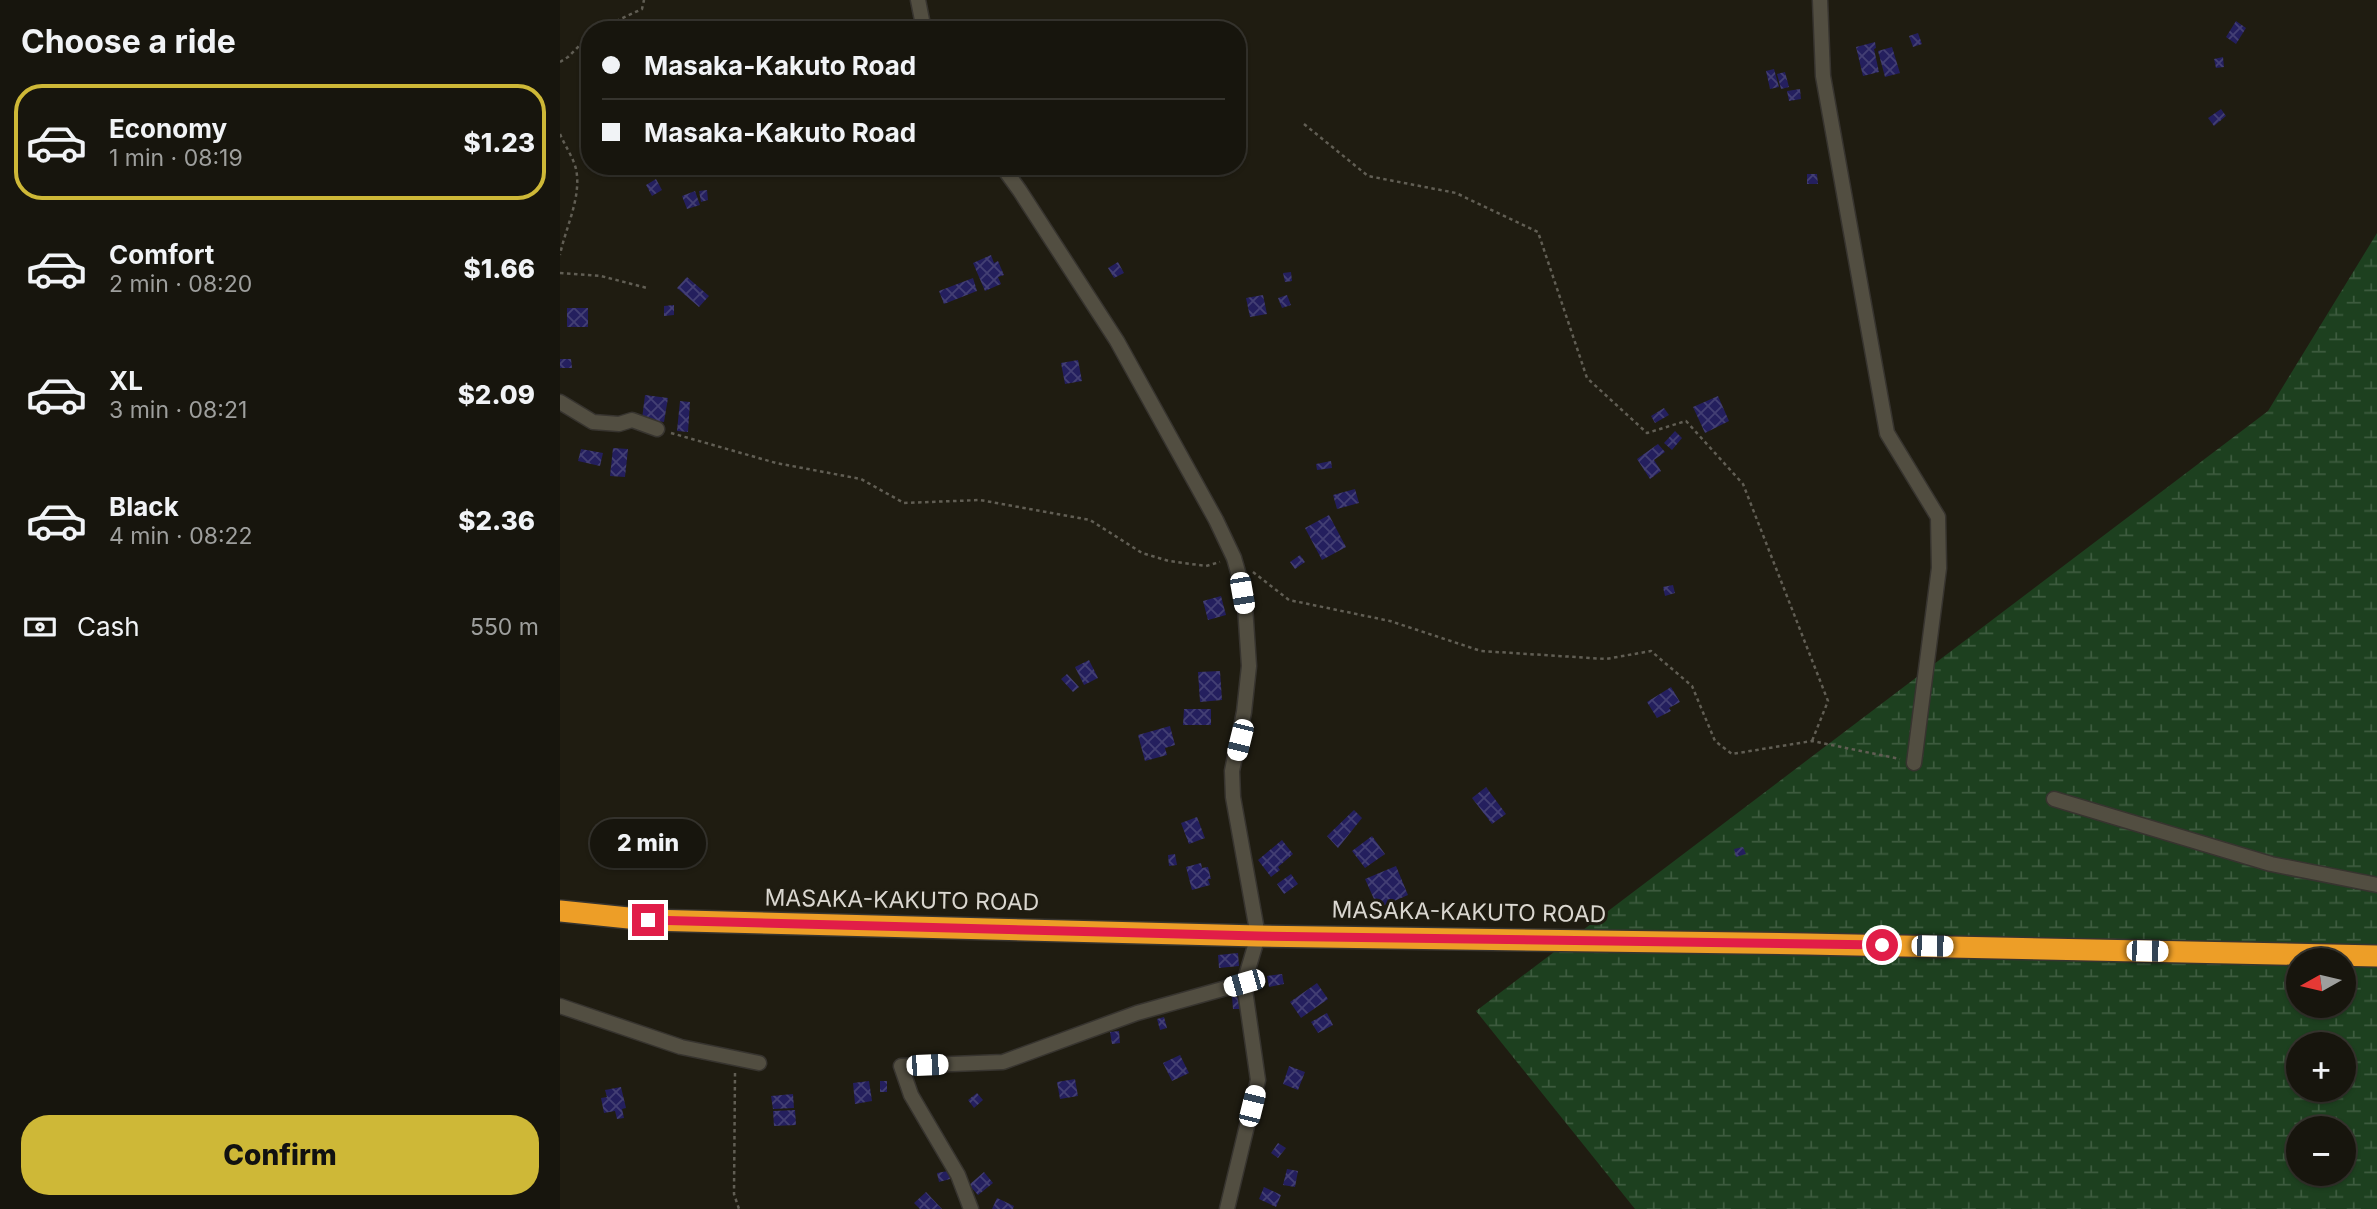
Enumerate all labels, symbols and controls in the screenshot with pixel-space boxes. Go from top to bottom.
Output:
text: Choose a ride [21,22,236,61]
text: Masaka-Kakuto Road [644,50,916,81]
icon: car [25,111,88,174]
text: Economy [109,113,227,144]
text: Masaka-Kakuto Road [644,117,916,148]
text: $1.23 [464,127,535,158]
text: 1 min · 08:19 [109,144,243,172]
icon: car [25,237,88,300]
text: Comfort [109,239,214,270]
text: $1.66 [464,253,535,284]
text: 2 min · 08:20 [109,270,252,298]
icon: car [25,363,88,426]
text: XL [109,365,143,396]
text: $2.09 [458,379,535,410]
text: 3 min · 08:21 [109,396,247,424]
icon: car [25,489,88,552]
text: Black [109,491,179,522]
text: $2.36 [458,505,535,536]
text: 4 min · 08:22 [109,522,253,550]
car [1229,570,1256,616]
icon: cash [21,608,59,646]
text: Cash [77,611,140,642]
text: 550 m [470,613,539,641]
car [1225,717,1256,763]
callout: 2 min [590,818,706,867]
text: 2 min [617,829,679,857]
street label: MASAKA-KAKUTO ROAD [764,884,1040,916]
street label: MASAKA-KAKUTO ROAD [1331,896,1607,928]
route end [632,904,664,936]
route start [1866,929,1898,961]
car [1911,935,1954,957]
car [2126,940,2169,962]
north arrow [2286,948,2356,1018]
map controls [2286,948,2356,1186]
car [1221,967,1268,999]
button: + [2286,1032,2356,1102]
car [906,1054,949,1076]
car [1237,1083,1268,1129]
button: Confirm [21,1115,539,1195]
button: − [2286,1116,2356,1186]

